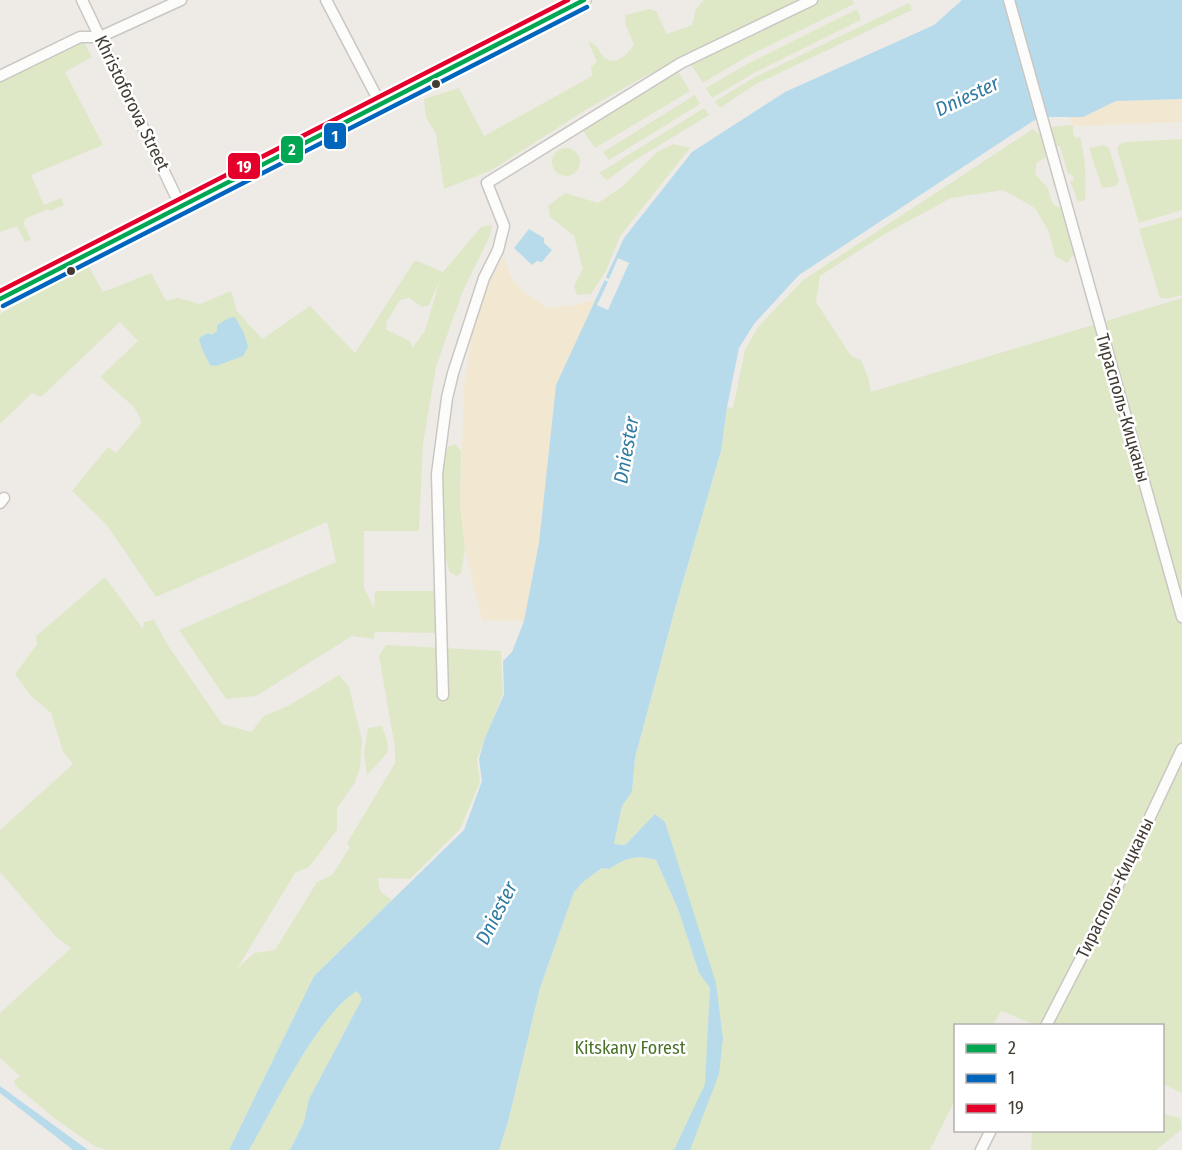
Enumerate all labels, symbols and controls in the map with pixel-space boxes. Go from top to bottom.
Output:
street label: Khristoforova Street [90,32,174,174]
water label: Dniester [931,70,1004,121]
unlabelled marker [430,78,442,90]
line badge: 1 [323,122,347,150]
text: 1 [332,127,338,146]
line badge: 2 [280,135,304,164]
text: 2 [287,140,296,159]
line badge: 19 [227,152,261,180]
text: 19 [236,157,252,176]
unlabelled marker [65,265,77,277]
street label: Тирасполь-Кицканы [1091,331,1155,485]
water label: Dniester [608,414,644,485]
street label: Тирасполь-Кицканы [1071,814,1159,962]
water label: Dniester [470,876,523,949]
legend [954,1024,1164,1132]
park label: Kitskany Forest [574,1037,686,1059]
text: 2 [1008,1037,1016,1059]
text: 1 [1008,1067,1015,1089]
text: 19 [1008,1097,1024,1119]

